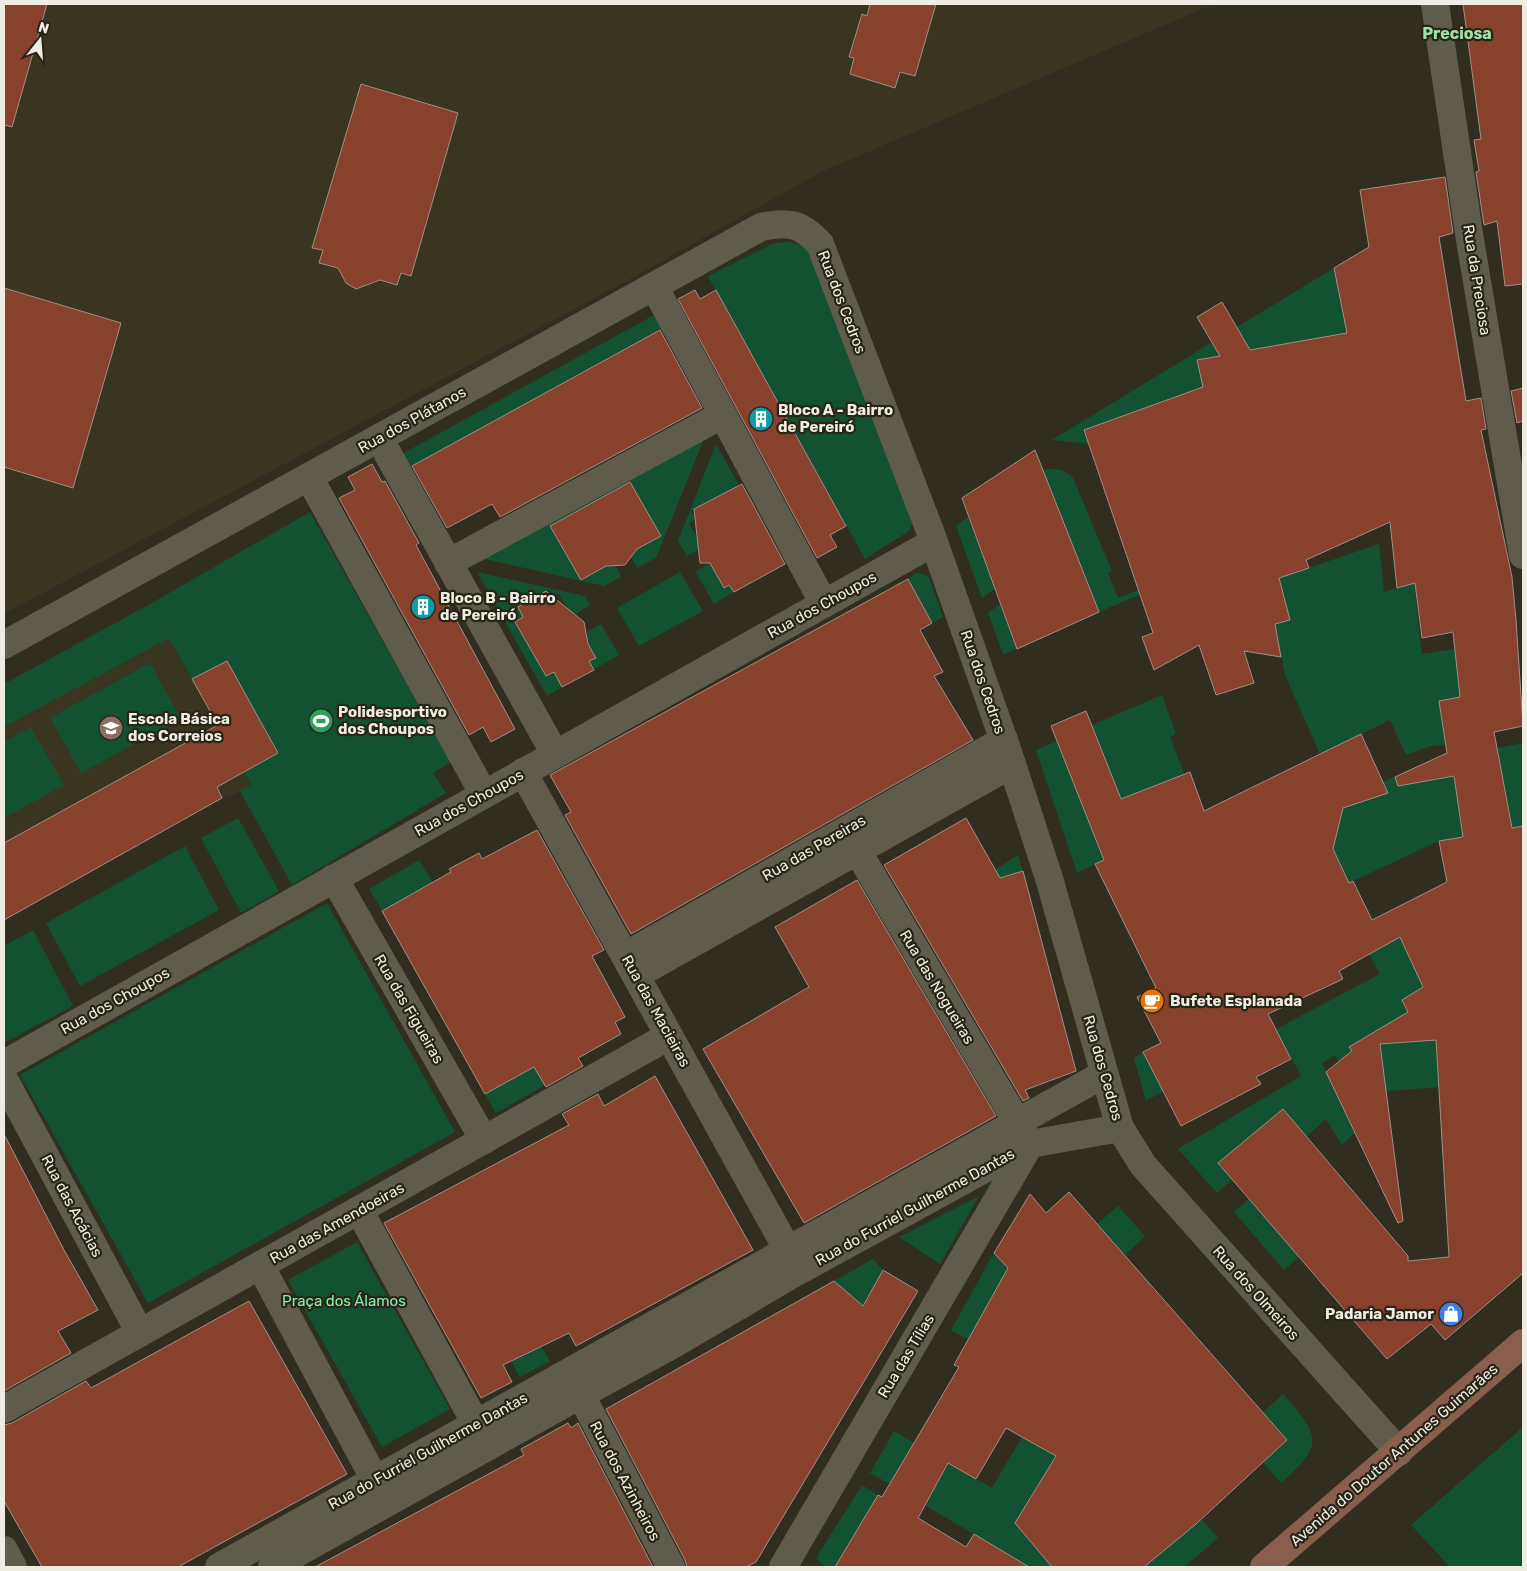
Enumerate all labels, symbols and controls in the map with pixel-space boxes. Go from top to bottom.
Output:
north arrow [15,15,65,65]
text: N [36,18,51,38]
district label: Preciosa [1422,24,1492,43]
street label: Rua da Preciosa [1459,223,1495,337]
street label: Rua dos Cedros [814,248,870,356]
street label: Rua dos Plátanos [355,383,469,457]
place label: Bloco A - Bairro de Pereiró [778,401,893,436]
building icon: Bloco A - Bairro de Pereiró [748,406,774,432]
street label: Rua dos Choupos [764,567,880,642]
place label: Bloco B - Bairro de Pereiró [440,589,556,624]
building icon: Bloco B - Bairro de Pereiró [410,594,436,620]
street label: Rua dos Cedros [957,628,1009,737]
place label: Polidesportivo dos Choupos [338,703,447,738]
sports icon: Polidesportivo dos Choupos [308,708,334,734]
place label: Escola Básica dos Correios [128,710,230,745]
school or university icon: Escola Básica dos Correios [98,715,124,741]
street label: Rua dos Choupos [411,765,527,840]
street label: Rua das Pereiras [759,811,869,885]
street label: Rua das Nogueiras [896,927,978,1048]
street label: Rua das Figueiras [370,951,448,1067]
street label: Rua das Macieiras [618,952,694,1070]
street label: Rua dos Choupos [57,963,173,1038]
cafe icon: Bufete Esplanada [1139,988,1165,1014]
place label: Bufete Esplanada [1170,992,1302,1010]
street label: Rua dos Cedros [1079,1013,1127,1123]
street label: Rua do Furriel Guilherme Dantas [812,1144,1018,1269]
street label: Rua das Acácias [37,1152,107,1261]
street label: Rua das Amendoeiras [267,1178,408,1267]
street label: Rua dos Olmeiros [1209,1242,1303,1344]
park label: Praça dos Álamos [282,1292,406,1310]
shop icon: Padaria Jamor [1438,1301,1464,1327]
place label: Padaria Jamor [1325,1305,1434,1323]
street label: Rua das Tílias [874,1311,938,1401]
street label: Avenida do Doutor Antunes Guimarães [1287,1360,1502,1550]
street label: Rua do Furriel Guilherme Dantas [325,1388,531,1513]
street label: Rua dos Azinheiros [586,1418,664,1544]

